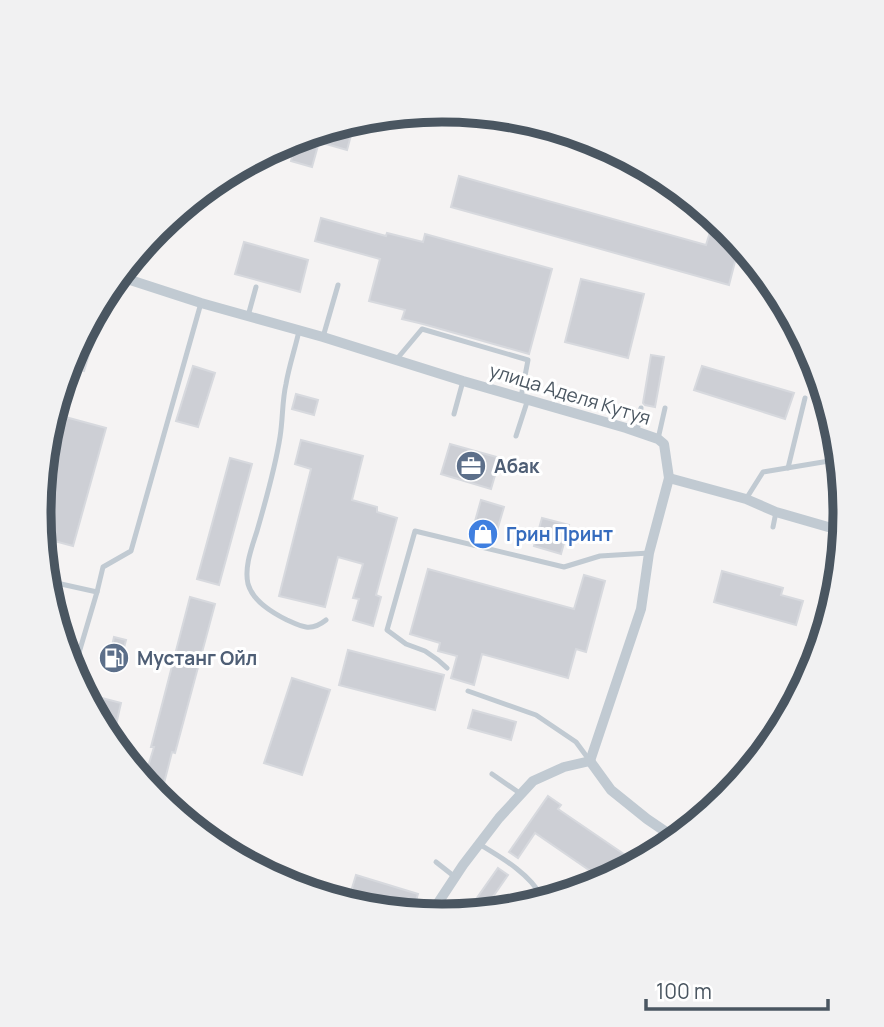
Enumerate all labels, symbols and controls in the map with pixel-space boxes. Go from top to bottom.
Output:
street label: улица Аделя Кутуя [486,357,654,431]
office icon: Абак [454,449,488,483]
place label: Абак [494,453,540,479]
shop icon: Грин Принт [466,517,500,551]
place label: Грин Принт [506,521,613,547]
fuel station icon: Мустанг Ойл [97,641,131,675]
place label: Мустанг Ойл [137,645,257,671]
scale bar [646,968,828,1012]
text: 100 m [656,977,712,1005]

